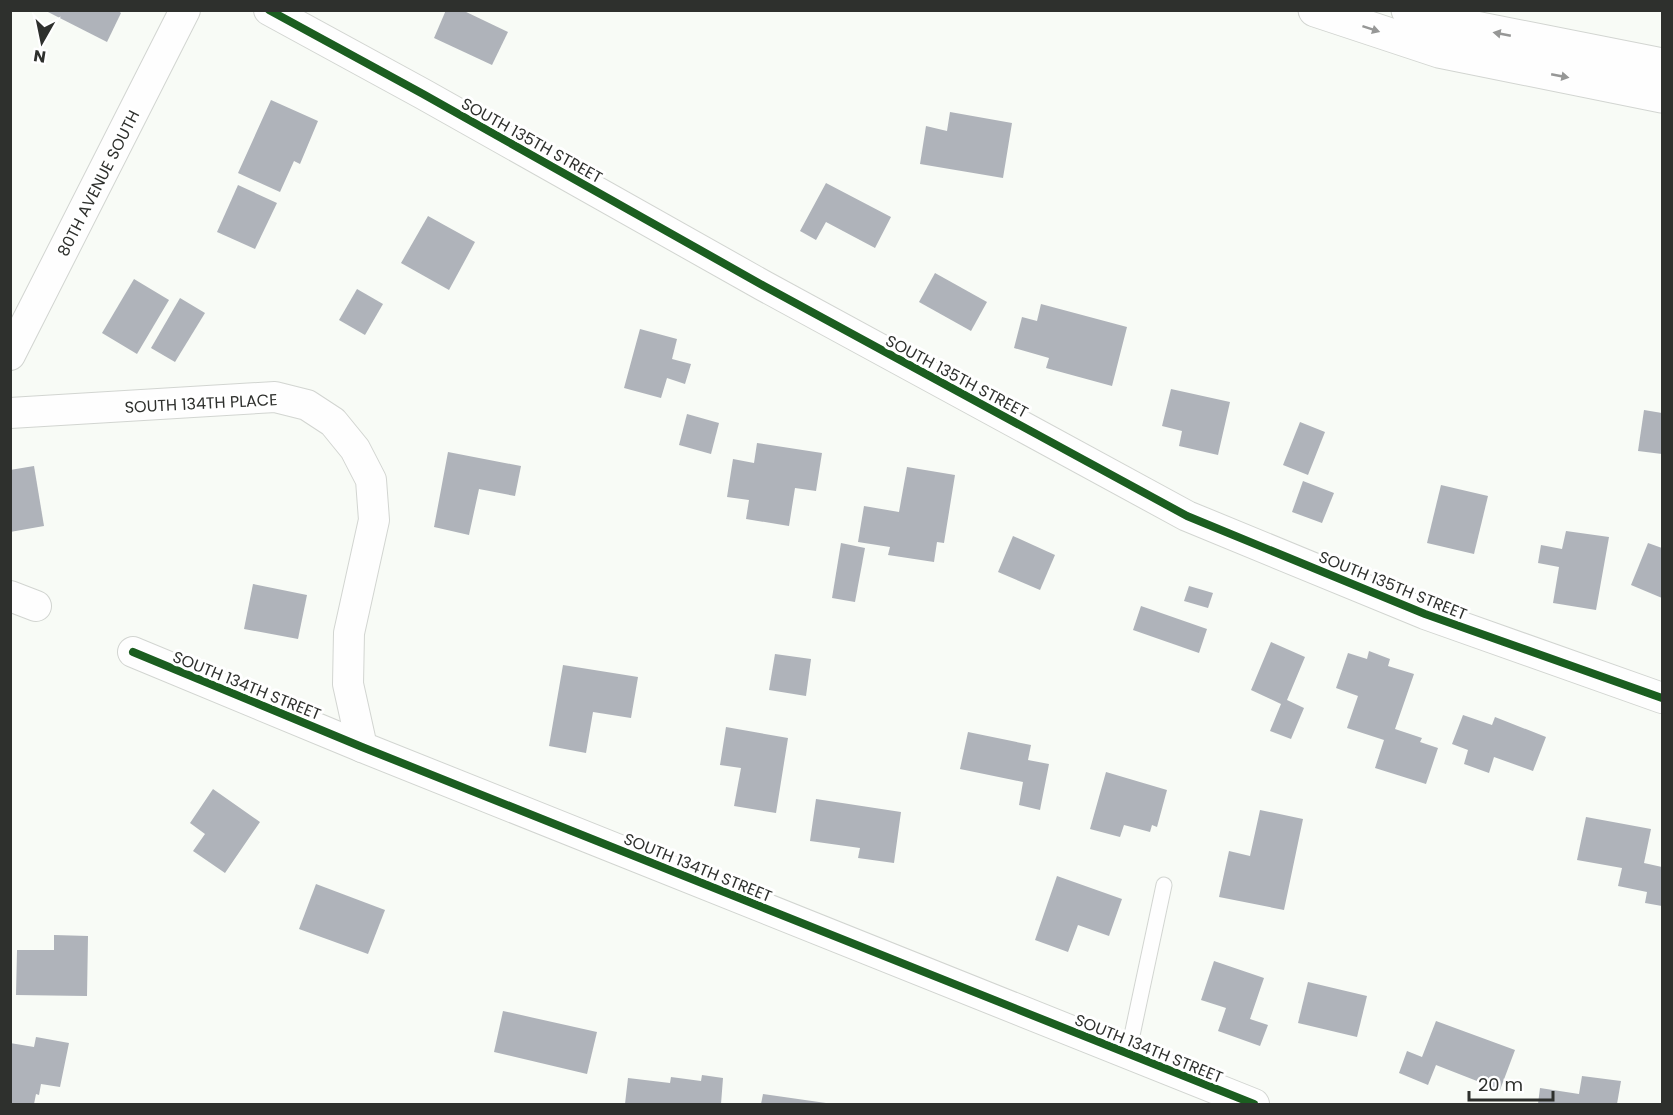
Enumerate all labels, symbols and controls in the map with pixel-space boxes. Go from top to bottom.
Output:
north arrow [12,12,72,72]
one-way arrow [1362,25,1380,34]
one-way arrow [1492,29,1511,38]
text: N [32,44,47,69]
one-way arrow [1551,72,1570,81]
street label: SOUTH 135TH STREET [457,92,607,189]
street label: 80TH AVENUE SOUTH [52,106,145,260]
street label: SOUTH 135TH STREET [882,329,1032,424]
street label: SOUTH 134TH PLACE [124,388,278,419]
street label: SOUTH 135TH STREET [1315,545,1471,626]
street label: SOUTH 134TH STREET [169,645,325,726]
street label: SOUTH 134TH STREET [620,827,776,908]
street label: SOUTH 134TH STREET [1071,1008,1227,1089]
scale bar [1469,1064,1553,1102]
text: 20 m [1478,1072,1523,1097]

